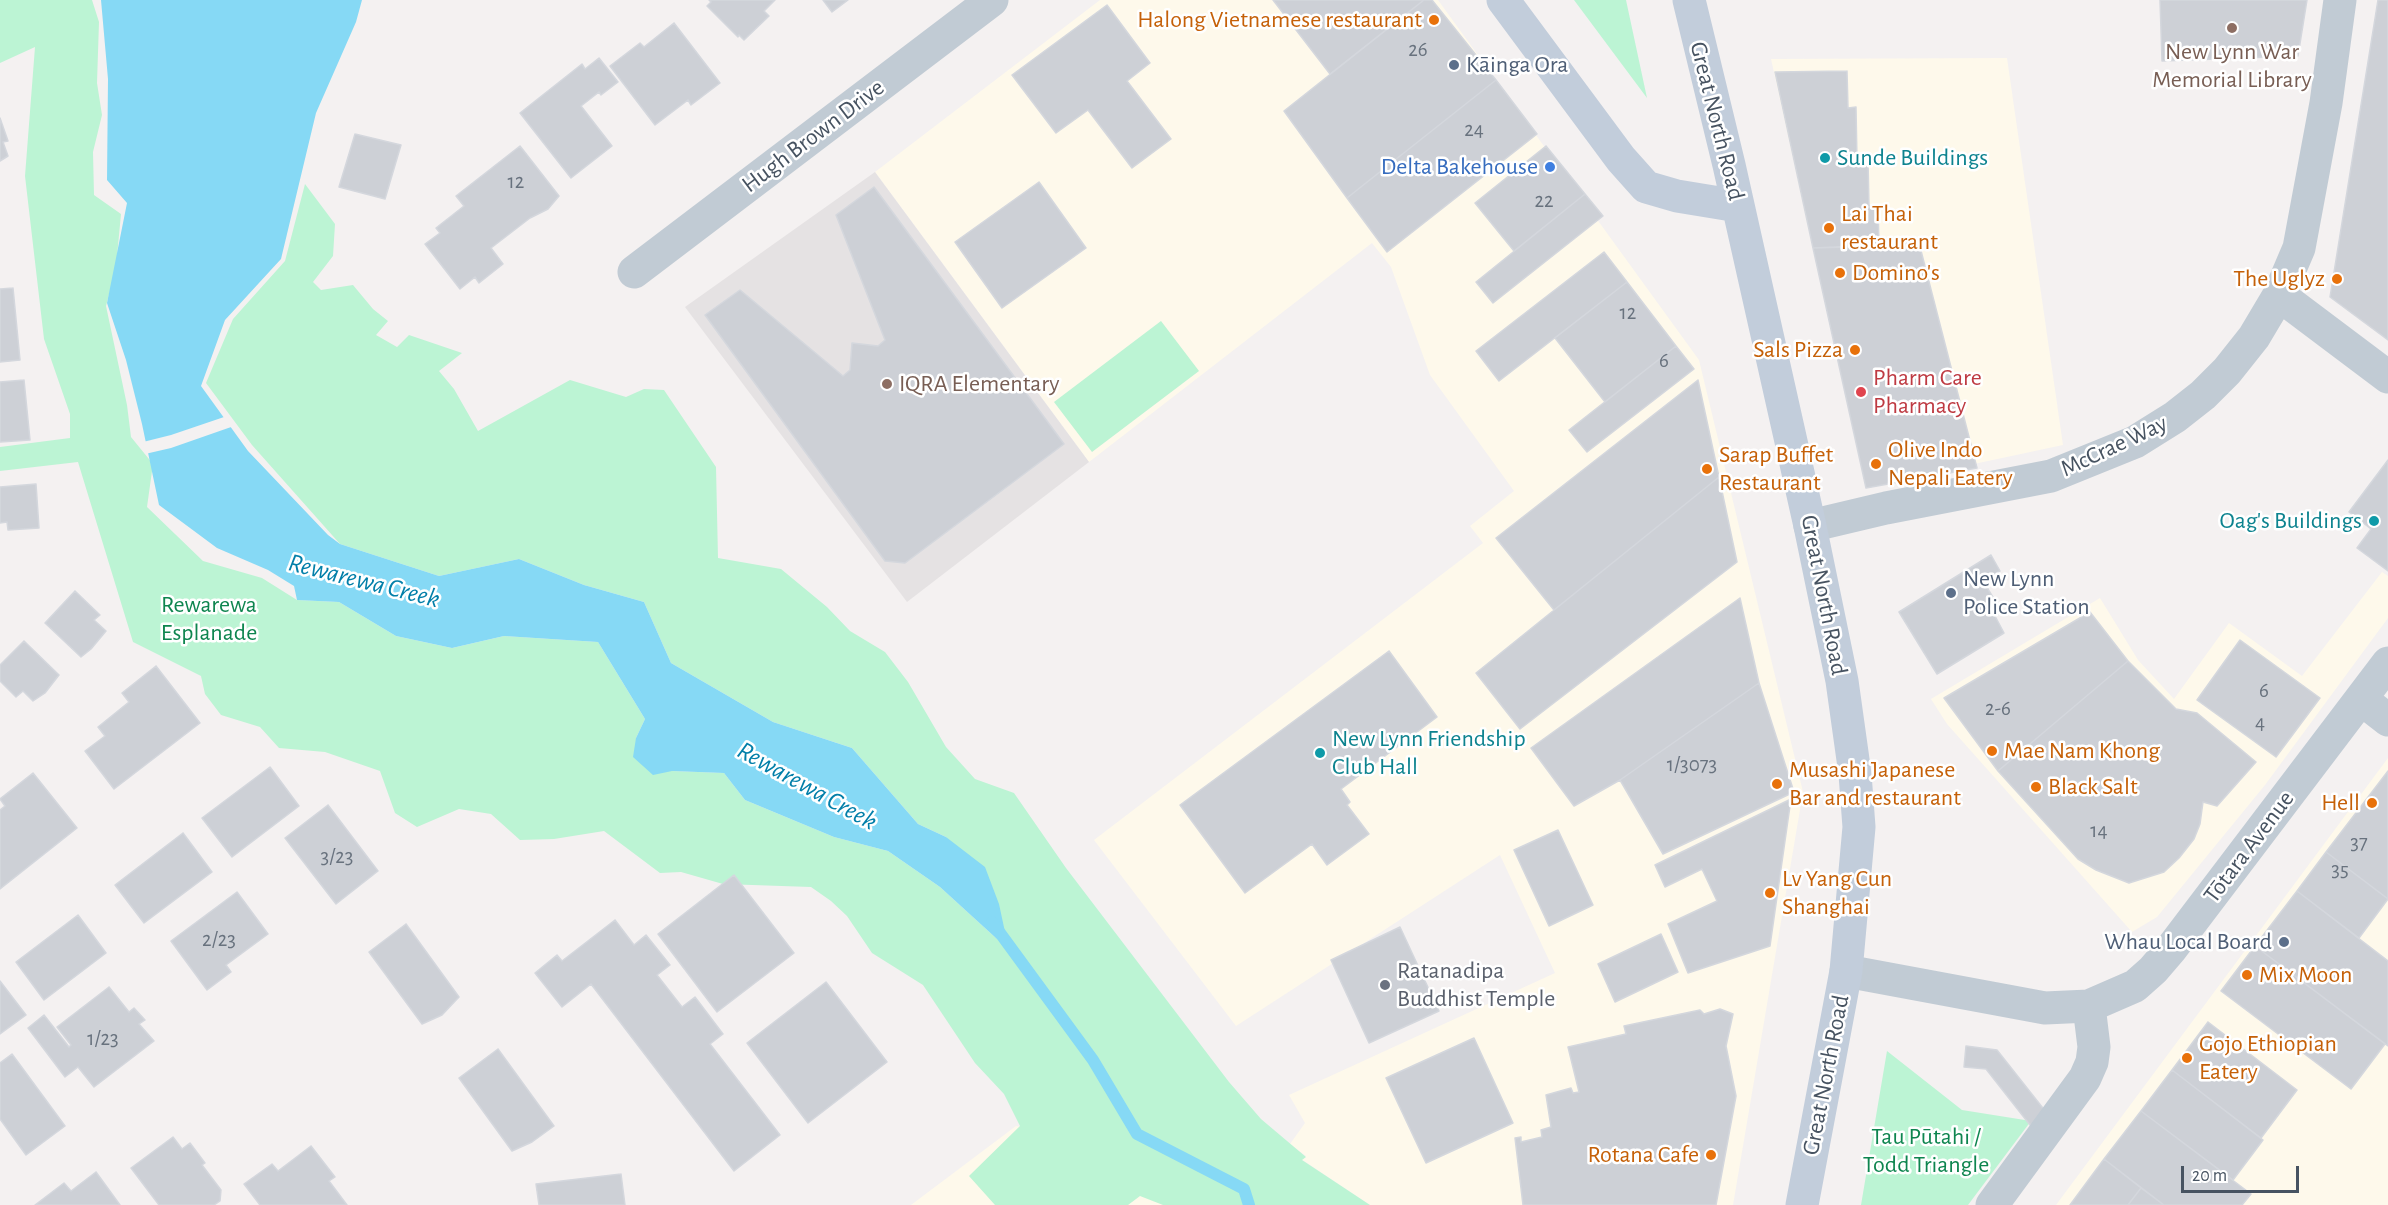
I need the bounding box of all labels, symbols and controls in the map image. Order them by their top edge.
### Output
place label: Halong Vietnamese restaurant [1137,6,1422,34]
marker: Halong Vietnamese restaurant [1427,13,1441,27]
marker: New Lynn War Memorial Library [2225,21,2239,35]
house number: 26 [1408,37,1428,63]
place label: New Lynn War Memorial Library [2152,38,2312,94]
street label: Great North Road [1683,39,1751,203]
place label: Kāinga Ora [1466,51,1568,79]
marker: Kāinga Ora [1447,58,1461,72]
street label: Hugh Brown Drive [736,73,890,199]
house number: 24 [1464,117,1484,143]
place label: Sunde Buildings [1837,144,1988,172]
marker: Sunde Buildings [1818,151,1832,165]
place label: Delta Bakehouse [1381,153,1538,181]
marker: Delta Bakehouse [1543,160,1557,174]
house number: 12 [508,169,524,195]
house number: 22 [1534,188,1554,214]
place label: Lai Thai restaurant [1841,200,1938,256]
marker: Lai Thai restaurant [1822,221,1836,235]
place label: Domino's [1852,259,1940,287]
place label: The Uglyz [2233,265,2325,293]
marker: Domino's [1833,266,1847,280]
marker: The Uglyz [2330,272,2344,286]
house number: 12 [1620,300,1636,326]
place label: Sals Pizza [1753,336,1843,364]
marker: Sals Pizza [1848,343,1862,357]
house number: 6 [1659,348,1669,374]
place label: Pharm Care Pharmacy [1873,364,1982,420]
place label: IQRA Elementary [899,370,1059,398]
marker: IQRA Elementary [880,377,894,391]
marker: Pharm Care Pharmacy [1854,385,1868,399]
street label: McCrae Way [2056,409,2172,483]
place label: Olive Indo Nepali Eatery [1888,436,2013,492]
place label: Sarap Buffet Restaurant [1719,441,1833,497]
marker: Olive Indo Nepali Eatery [1869,457,1883,471]
marker: Sarap Buffet Restaurant [1700,462,1714,476]
place label: Oag's Buildings [2220,507,2362,535]
street label: Great North Road [1794,513,1854,677]
marker: Oag's Buildings [2367,514,2381,528]
water label: Rewarewa Creek [285,547,443,615]
place label: New Lynn Police Station [1963,565,2090,621]
marker: New Lynn Police Station [1944,586,1958,600]
park label: Rewarewa Esplanade [161,591,257,647]
house number: 6 [2259,678,2269,704]
house number: 2-6 [1985,696,2011,722]
house number: 4 [2255,710,2265,736]
place label: New Lynn Friendship Club Hall [1332,725,1526,781]
water label: Rewarewa Creek [732,735,882,837]
place label: Mae Nam Khong [2004,737,2160,765]
marker: Mae Nam Khong [1985,744,1999,758]
marker: New Lynn Friendship Club Hall [1313,746,1327,760]
house number: 1/3073 [1667,752,1717,778]
place label: Musashi Japanese Bar and restaurant [1789,756,1961,812]
place label: Black Salt [2048,773,2138,801]
marker: Musashi Japanese Bar and restaurant [1770,777,1784,791]
marker: Black Salt [2029,780,2043,794]
street label: Tōtara Avenue [2197,785,2301,909]
place label: Hell [2321,789,2360,817]
marker: Hell [2365,796,2379,810]
house number: 14 [2090,818,2108,844]
house number: 37 [2350,830,2368,856]
house number: 3/23 [321,844,353,870]
house number: 35 [2331,857,2349,883]
place label: Lv Yang Cun Shanghai [1782,865,1892,921]
marker: Lv Yang Cun Shanghai [1763,886,1777,900]
house number: 2/23 [202,927,236,953]
place label: Whau Local Board [2104,928,2272,956]
marker: Whau Local Board [2277,935,2291,949]
place label: Ratanadipa Buddhist Temple [1397,957,1555,1013]
place label: Mix Moon [2259,961,2352,989]
marker: Mix Moon [2240,968,2254,982]
marker: Ratanadipa Buddhist Temple [1378,978,1392,992]
street label: Great North Road [1796,993,1856,1157]
house number: 1/23 [87,1026,119,1052]
place label: Gojo Ethiopian Eatery [2199,1030,2337,1086]
marker: Gojo Ethiopian Eatery [2180,1051,2194,1065]
park label: Tau Pūtahi / Todd Triangle [1863,1123,1989,1179]
place label: Rotana Cafe [1588,1141,1699,1169]
marker: Rotana Cafe [1704,1148,1718,1162]
scale bar [2184,1154,2302,1192]
text: 20 m [2192,1167,2227,1185]

